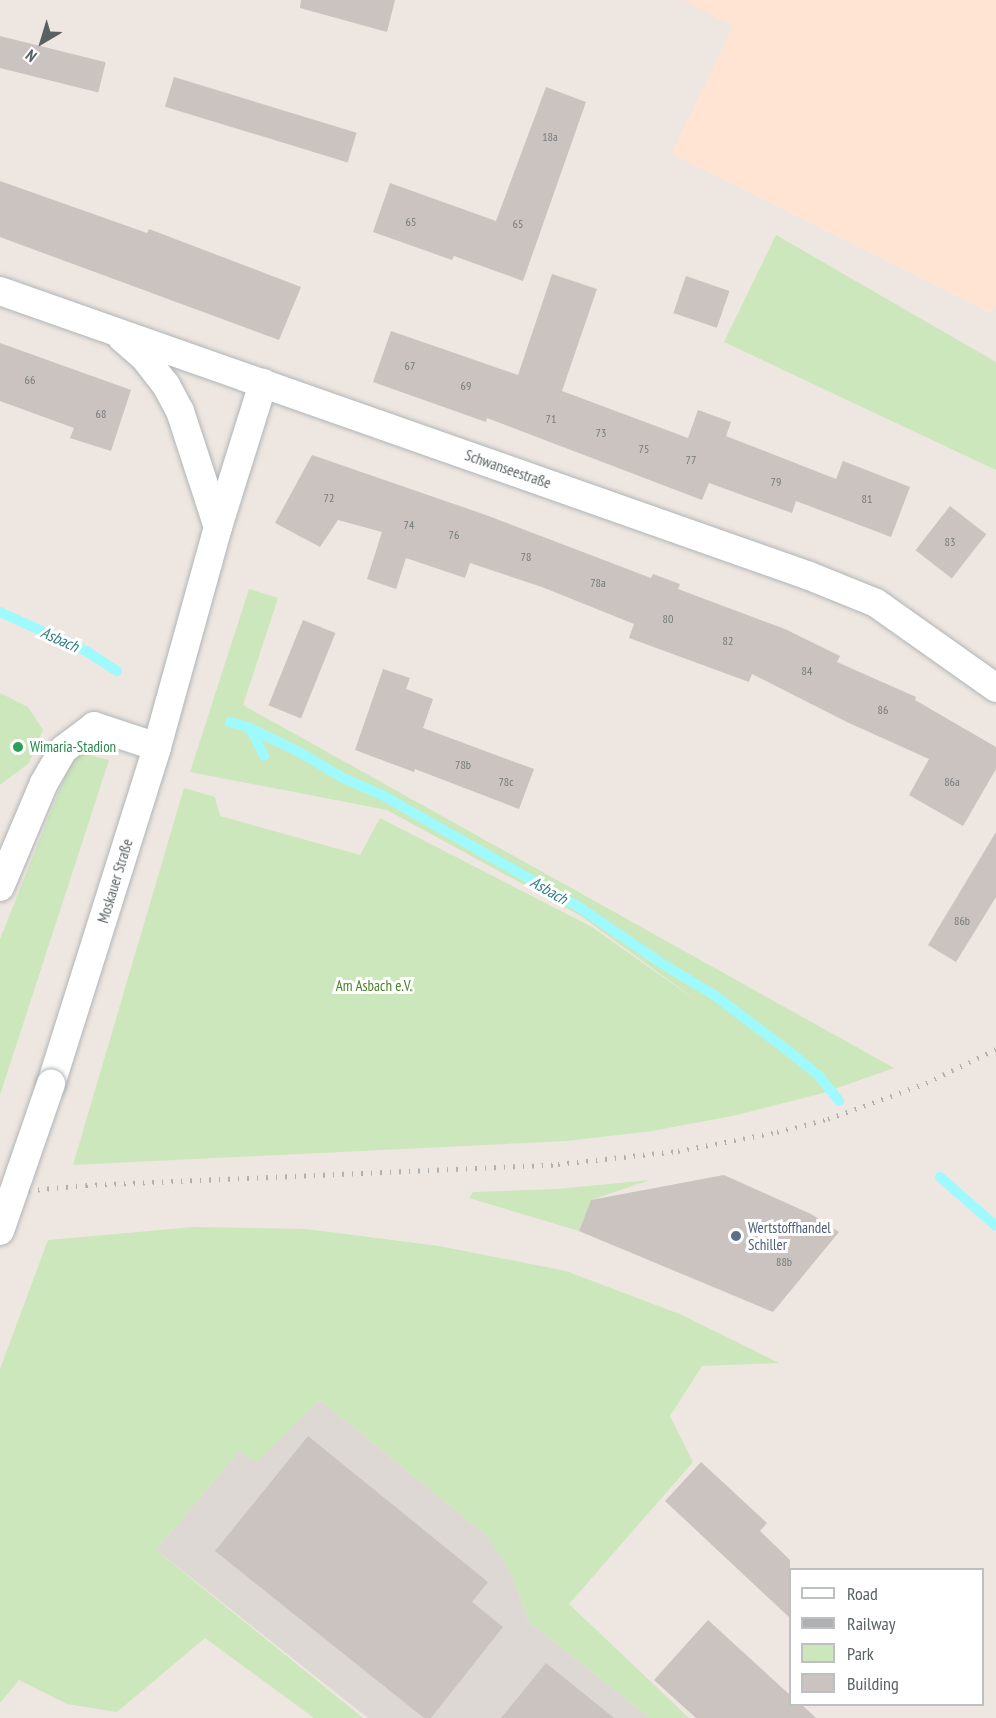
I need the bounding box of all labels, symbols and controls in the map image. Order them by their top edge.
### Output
north arrow [12,12,72,72]
text: N [21,46,40,67]
house number: 18a [542,130,558,144]
house number: 65 [406,215,416,229]
house number: 65 [513,217,523,231]
house number: 67 [405,359,415,373]
house number: 66 [25,373,35,387]
house number: 69 [461,379,471,393]
house number: 68 [96,407,106,421]
house number: 71 [546,412,556,426]
house number: 73 [596,426,606,440]
house number: 75 [639,442,649,456]
street label: Schwanseestraße [463,446,553,492]
house number: 77 [686,453,696,467]
house number: 79 [771,475,781,489]
house number: 72 [324,491,334,505]
house number: 81 [862,492,872,506]
house number: 74 [404,518,414,532]
house number: 76 [449,528,459,542]
house number: 83 [945,535,955,549]
house number: 78 [521,550,531,564]
house number: 78a [590,576,606,590]
house number: 80 [663,612,673,626]
water label: Asbach [38,622,82,656]
house number: 82 [723,634,733,648]
house number: 84 [802,664,812,678]
house number: 86 [878,703,888,717]
place label: Wimaria-Stadion [30,738,116,756]
marker: Wimaria-Stadion [11,740,25,754]
house number: 78b [455,758,471,772]
house number: 78c [498,775,514,789]
house number: 86a [944,775,960,789]
street label: Moskauer Straße [94,837,136,925]
water label: Asbach [527,872,571,908]
house number: 86b [954,914,970,928]
park label: Am Asbach e.V. [336,977,412,995]
place label: Wertstoffhandel Schiller [748,1218,831,1253]
marker: Wertstoffhandel Schiller [729,1229,743,1243]
house number: 88b [776,1255,792,1269]
legend [789,1568,984,1706]
text: Road [847,1582,878,1605]
text: Railway [847,1612,896,1635]
text: Park [847,1642,874,1665]
text: Building [847,1672,899,1695]

